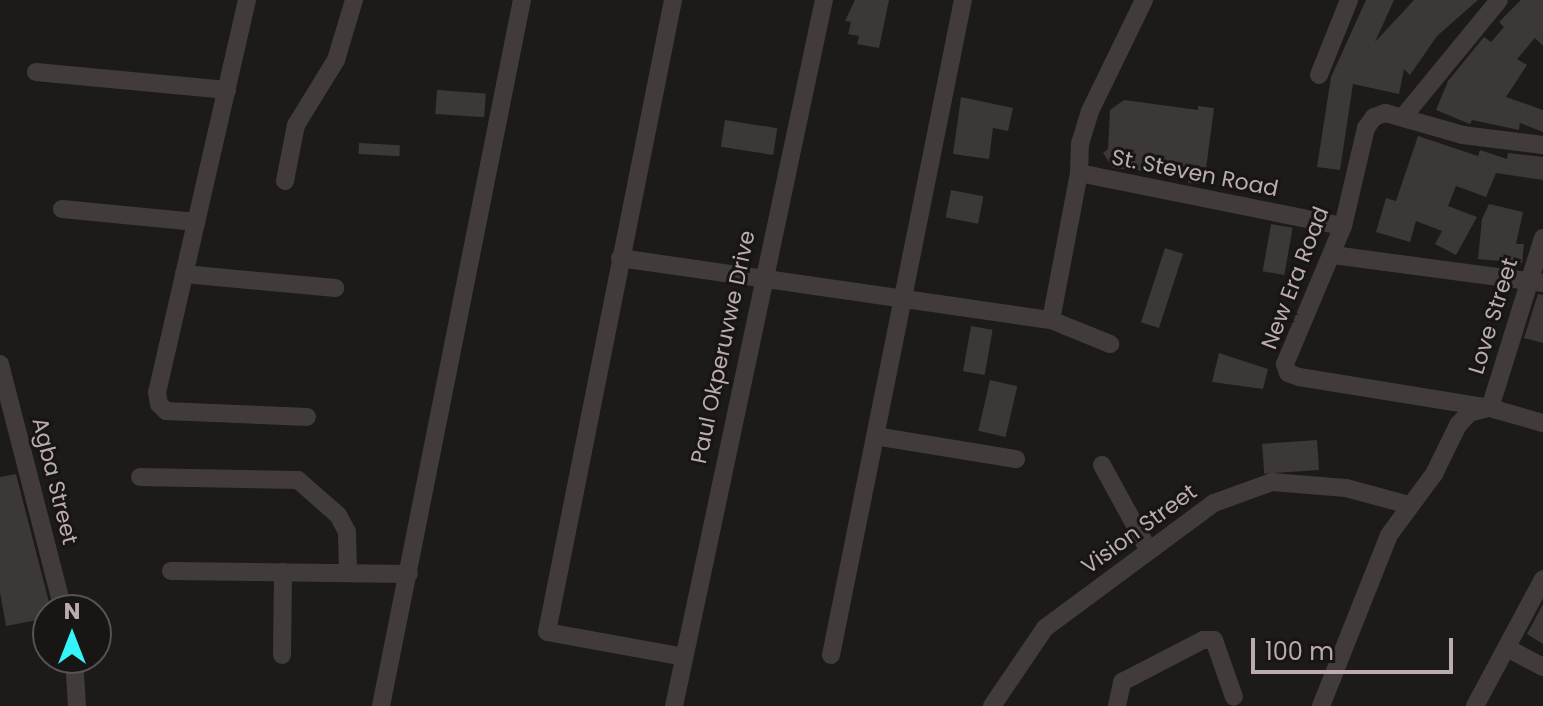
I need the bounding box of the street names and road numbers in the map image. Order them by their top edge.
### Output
street label: St. Steven Road [1109,144,1281,202]
street label: New Era Road [1256,203,1334,353]
street label: Paul Okperuvwe Drive [685,228,761,466]
street label: Love Street [1463,255,1523,377]
street label: Agba Street [26,415,84,547]
street label: Vision Street [1076,478,1202,580]

